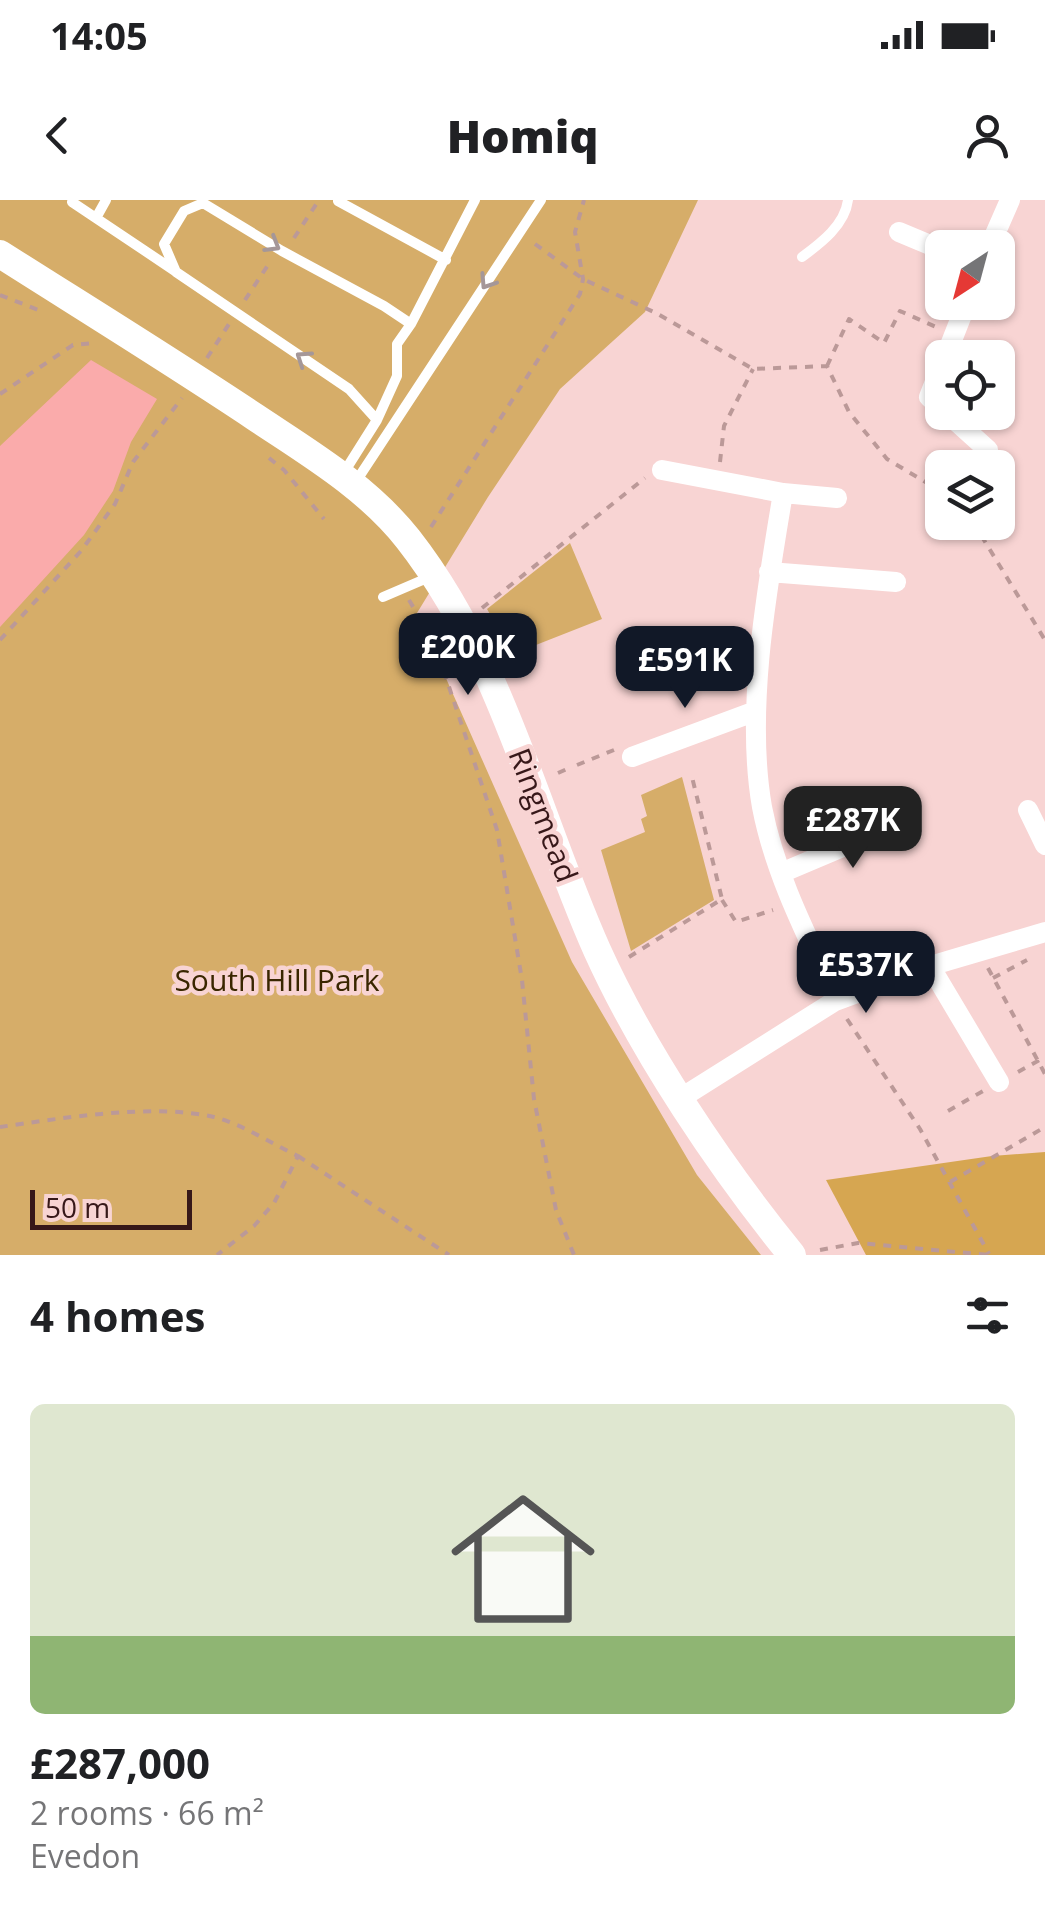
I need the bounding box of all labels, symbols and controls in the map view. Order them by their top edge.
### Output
text: 14:05 [50,9,148,61]
text: Homiq [447,105,598,166]
icon: back [30,108,85,163]
icon: person [960,108,1015,163]
north arrow [925,230,1015,320]
map controls [925,230,1015,540]
one-way arrow [262,233,280,252]
one-way arrow [481,271,500,289]
button: locate [925,340,1015,430]
one-way arrow [295,351,313,370]
button: layers [925,450,1015,540]
pin: £200K [398,613,538,698]
text: £200K [421,624,515,667]
pin: £591K [615,626,755,711]
text: £591K [638,637,732,680]
street label: Ringmead [500,742,588,888]
pin: £287K [783,786,923,871]
text: £287K [806,797,900,840]
pin: £537K [796,931,936,1016]
text: £537K [819,942,913,985]
park label: South Hill Park [174,959,380,1000]
scale bar [30,1185,192,1230]
text: 50 m [45,1188,110,1226]
text: 4 homes [30,1287,205,1344]
icon: filters [960,1288,1015,1343]
icon: home [433,1469,613,1649]
text: £287,000 [30,1734,210,1791]
text: 2 rooms · 66 m² [30,1791,264,1834]
text: Evedon [30,1834,140,1877]

